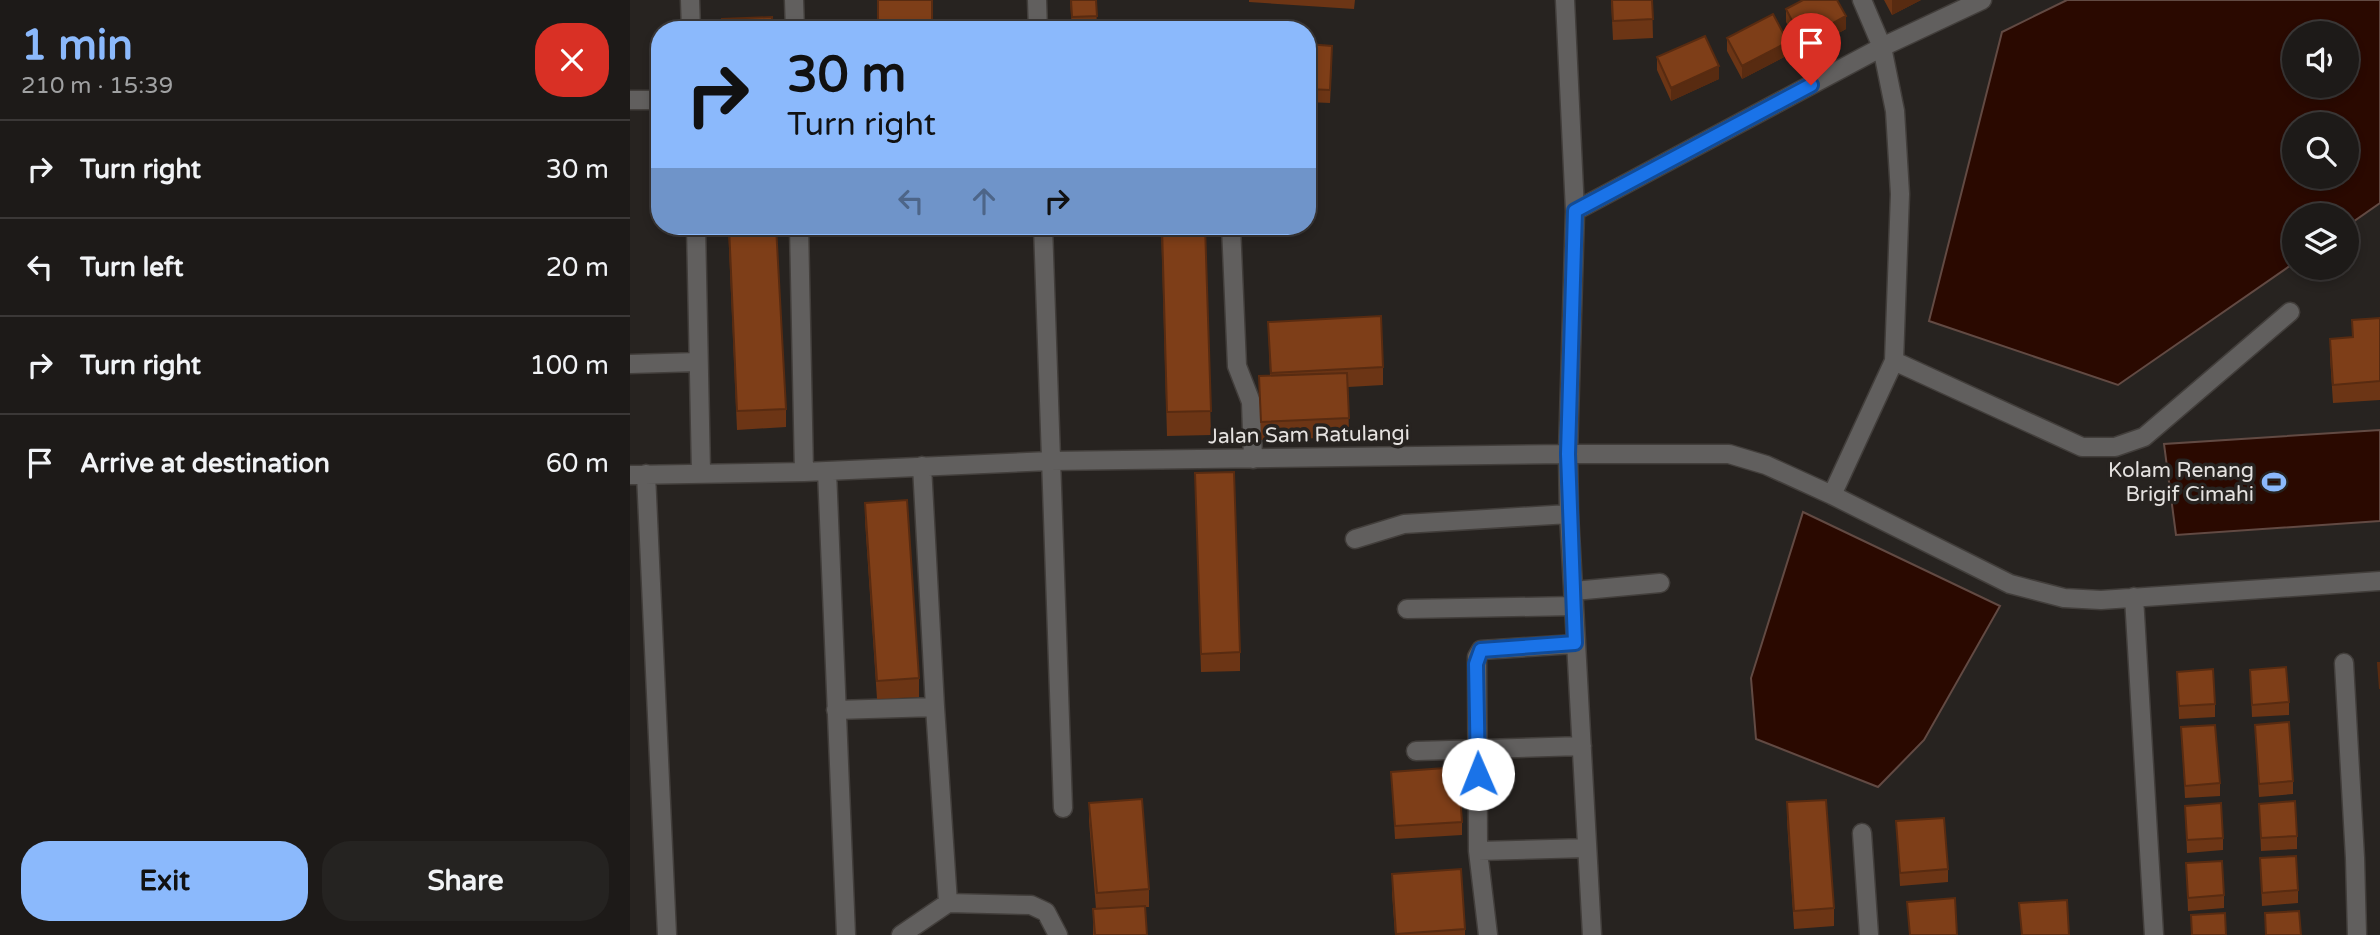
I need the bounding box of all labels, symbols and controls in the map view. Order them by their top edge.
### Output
pin [1781,13,1841,85]
text: 1 min [21,20,133,71]
map controls [2282,21,2359,280]
button: sound [2282,21,2359,98]
button: close [535,23,609,97]
icon: arrive [1792,24,1830,62]
text: 30 m [787,46,906,105]
icon: right [672,49,763,140]
text: 210 m · 15:39 [21,72,173,100]
text: Turn right [787,106,936,144]
button: search [2282,112,2359,189]
icon: right [21,150,59,188]
text: Turn right [80,154,201,185]
text: 30 m [546,154,609,185]
icon: left [892,182,930,220]
icon: ahead [965,182,1003,220]
icon: right [1038,182,1076,220]
button: layers [2282,203,2359,280]
icon: left [21,248,59,286]
text: Turn left [80,252,183,283]
text: 20 m [546,252,609,283]
icon: right [21,346,59,384]
text: Turn right [80,350,201,381]
text: 100 m [529,350,609,381]
street label: Jalan Sam Ratulangi [1208,421,1410,449]
icon: arrive [21,444,59,482]
text: Arrive at destination [80,448,330,479]
text: 60 m [546,448,609,479]
place label: Kolam Renang Brigif Cimahi [2108,458,2254,507]
sports icon: Kolam Renang Brigif Cimahi [2260,468,2288,496]
position arrow [1441,737,1515,811]
button: Exit [21,841,308,921]
button: Share [322,841,609,921]

